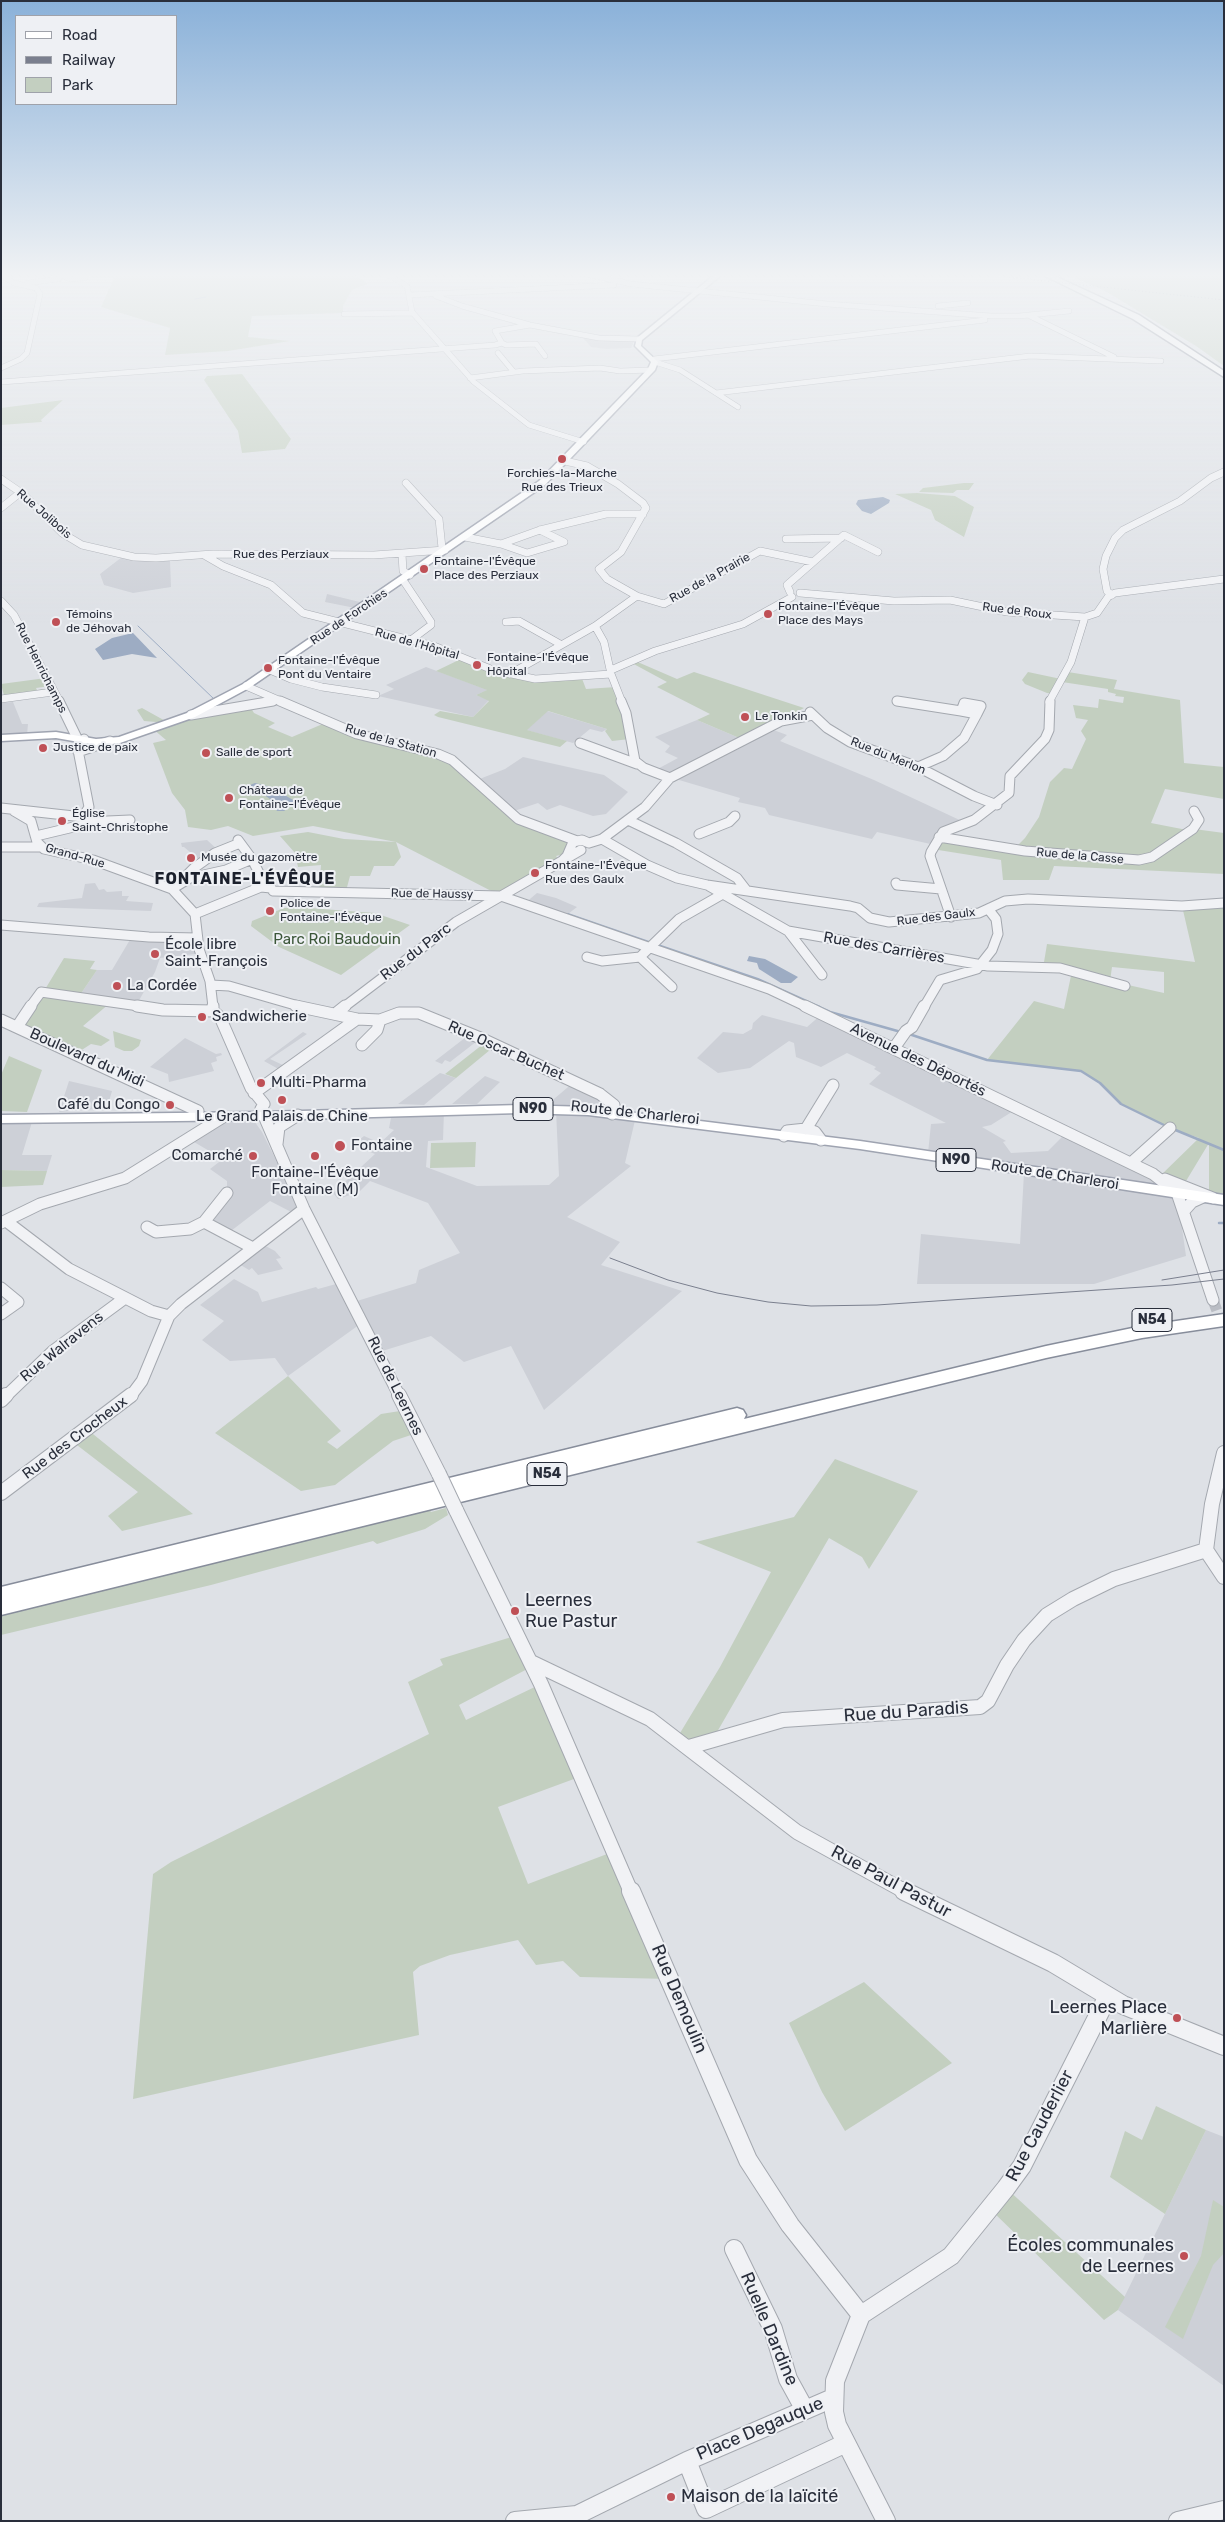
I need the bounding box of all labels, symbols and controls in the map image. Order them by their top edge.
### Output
legend [15,15,178,105]
text: Road [62,26,98,44]
text: Railway [62,51,116,69]
text: Park [62,76,93,94]
marker: Forchies-la-Marche Rue des Trieux [556,453,568,465]
place label: Forchies-la-Marche Rue des Trieux [507,467,617,495]
street label: Rue Jolibois [14,486,74,542]
street label: Rue des Perziaux [233,548,329,562]
street label: Rue de la Prairie [667,550,753,606]
place label: Fontaine-l'Évêque Place des Perziaux [434,555,539,583]
marker: Fontaine-l'Évêque Place des Perziaux [418,563,430,575]
street label: Rue de Forchies [308,586,390,648]
place label: Fontaine-l'Évêque Place des Mays [778,600,880,628]
street label: Rue de Roux [981,600,1053,622]
place label: Témoins de Jéhovah [66,608,131,636]
marker: Fontaine-l'Évêque Place des Mays [762,608,774,620]
marker: Témoins de Jéhovah [50,616,62,628]
street label: Rue Henrichamps [12,621,70,715]
street label: Rue de l'Hôpital [373,625,461,663]
place label: Fontaine-l'Évêque Hôpital [487,651,589,679]
place label: Fontaine-l'Évêque Pont du Ventaire [278,654,380,682]
marker: Fontaine-l'Évêque Hôpital [471,659,483,671]
marker: Fontaine-l'Évêque Pont du Ventaire [262,662,274,674]
place label: Le Tonkin [755,710,808,724]
marker: Le Tonkin [739,711,751,723]
street label: Rue de la Station [344,721,438,761]
street label: Rue du Merlon [848,734,928,778]
place label: Justice de paix [53,741,138,755]
marker: Justice de paix [37,742,49,754]
place label: Salle de sport [216,746,292,760]
marker: Salle de sport [200,747,212,759]
place label: Château de Fontaine-l'Évêque [239,784,341,812]
marker: Château de Fontaine-l'Évêque [223,792,235,804]
place label: Église Saint-Christophe [72,807,168,835]
marker: Église Saint-Christophe [56,815,68,827]
street label: Grand-Rue [44,841,106,871]
street label: Rue de la Casse [1036,845,1124,867]
place label: Musée du gazomètre [201,851,317,865]
marker: Musée du gazomètre [185,852,197,864]
place label: Fontaine-l'Évêque Rue des Gaulx [545,859,647,887]
marker: Fontaine-l'Évêque Rue des Gaulx [529,867,541,879]
district label: FONTAINE-L'ÉVÊQUE [152,869,338,889]
street label: Rue de Haussy [391,886,473,902]
place label: Police de Fontaine-l'Évêque [280,897,382,925]
marker: Police de Fontaine-l'Évêque [264,905,276,917]
street label: Rue des Gaulx [896,905,976,929]
street label: Rue du Parc [377,919,455,985]
street label: Rue des Carrières [822,928,946,968]
park label: Parc Roi Baudouin [273,931,401,949]
place label: École libre Saint-François [165,936,268,971]
marker: École libre Saint-François [149,948,161,960]
place label: La Cordée [127,977,197,995]
marker: La Cordée [111,980,123,992]
place label: Sandwicherie [212,1008,307,1026]
marker: Sandwicherie [196,1011,208,1023]
street label: Rue Oscar Buchet [445,1017,567,1085]
street label: Avenue des Déportés [847,1019,989,1101]
street label: Boulevard du Midi [27,1025,147,1091]
place label: Multi-Pharma [271,1074,367,1092]
marker: Multi-Pharma [255,1077,267,1089]
marker: Le Grand Palais de Chine [276,1094,288,1106]
place label: Café du Congo [57,1096,160,1114]
street label: Route de Charleroi [570,1097,700,1129]
road number: N90 [513,1098,553,1120]
marker: Café du Congo [164,1099,176,1111]
place label: Le Grand Palais de Chine [196,1108,368,1126]
place label: Fontaine [351,1137,412,1155]
marker: Fontaine [333,1139,347,1153]
place label: Comarché [171,1147,243,1165]
road number: N90 [936,1148,976,1172]
marker: Comarché [247,1150,259,1162]
marker: Fontaine-l'Évêque Fontaine (M) [309,1150,321,1162]
street label: Route de Charleroi [990,1156,1120,1194]
place label: Fontaine-l'Évêque Fontaine (M) [251,1164,379,1199]
street label: Rue Walravens [17,1308,107,1386]
road number: N54 [1132,1308,1172,1332]
street label: Rue de Leernes [363,1334,427,1438]
street label: Rue des Crocheux [19,1393,131,1483]
road number: N54 [527,1462,567,1486]
place label: Leernes Rue Pastur [525,1590,617,1632]
marker: Leernes Rue Pastur [509,1605,521,1617]
street label: Rue du Paradis [843,1697,969,1727]
street label: Rue Paul Pastur [827,1841,955,1923]
street label: Rue Demoulin [646,1941,712,2057]
place label: Leernes Place Marlière [1050,1997,1167,2040]
marker: Leernes Place Marlière [1171,2012,1183,2024]
street label: Rue Cauderlier [1002,2067,1078,2185]
place label: Écoles communales de Leernes [1007,2235,1174,2278]
marker: Écoles communales de Leernes [1178,2250,1190,2262]
street label: Ruelle Dardine [735,2269,803,2389]
street label: Place Degauque [693,2393,827,2465]
place label: Maison de la laïcité [681,2486,838,2508]
marker: Maison de la laïcité [665,2491,677,2503]

